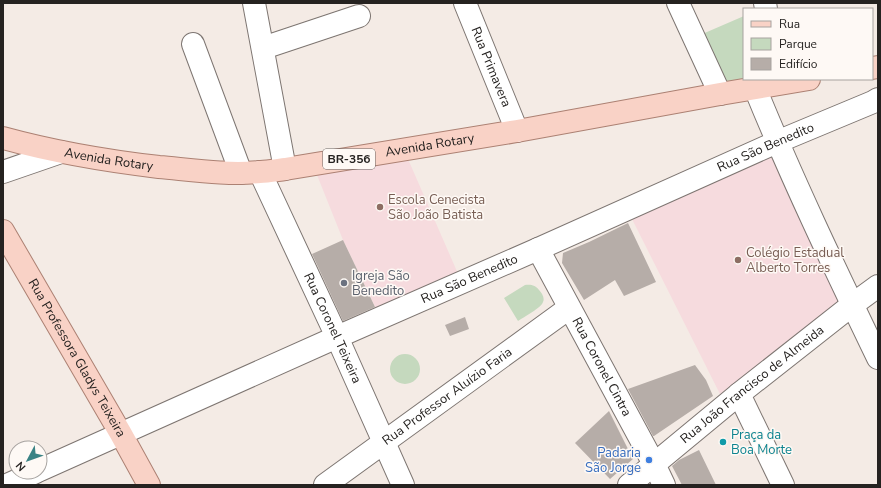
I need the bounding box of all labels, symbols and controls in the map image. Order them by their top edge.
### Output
legend [743,8,873,80]
text: Rua [779,16,800,32]
street label: Rua Primavera [467,24,515,110]
text: Parque [779,36,817,52]
text: Edifício [779,56,818,72]
street label: Rua São Benedito [714,119,817,177]
street label: Avenida Rotary [384,129,476,161]
street label: Avenida Rotary [63,144,155,175]
road number: BR-356 [323,149,375,169]
place label: Escola Cenecista São João Batista [388,191,485,224]
marker: Escola Cenecista São João Batista [375,202,385,212]
place label: Colégio Estadual Alberto Torres [746,244,844,277]
street label: Rua São Benedito [418,250,521,308]
marker: Colégio Estadual Alberto Torres [733,255,743,265]
place label: Igreja São Benedito [352,267,410,300]
street label: Rua Coronel Teixeira [299,270,366,386]
street label: Rua Professora Gladys Teixeira [24,275,130,441]
marker: Igreja São Benedito [339,278,349,288]
street label: Rua Coronel Cintra [568,314,636,420]
street label: Rua João Francisco de Almeida [677,321,828,448]
street label: Rua Professor Aluízio Faria [379,343,516,450]
place label: Praça da Boa Morte [731,426,792,459]
marker: Praça da Boa Morte [718,437,728,447]
north arrow [8,440,48,480]
place label: Padaria São Jorge [585,444,641,477]
marker: Padaria São Jorge [644,455,654,465]
text: N [12,458,29,474]

